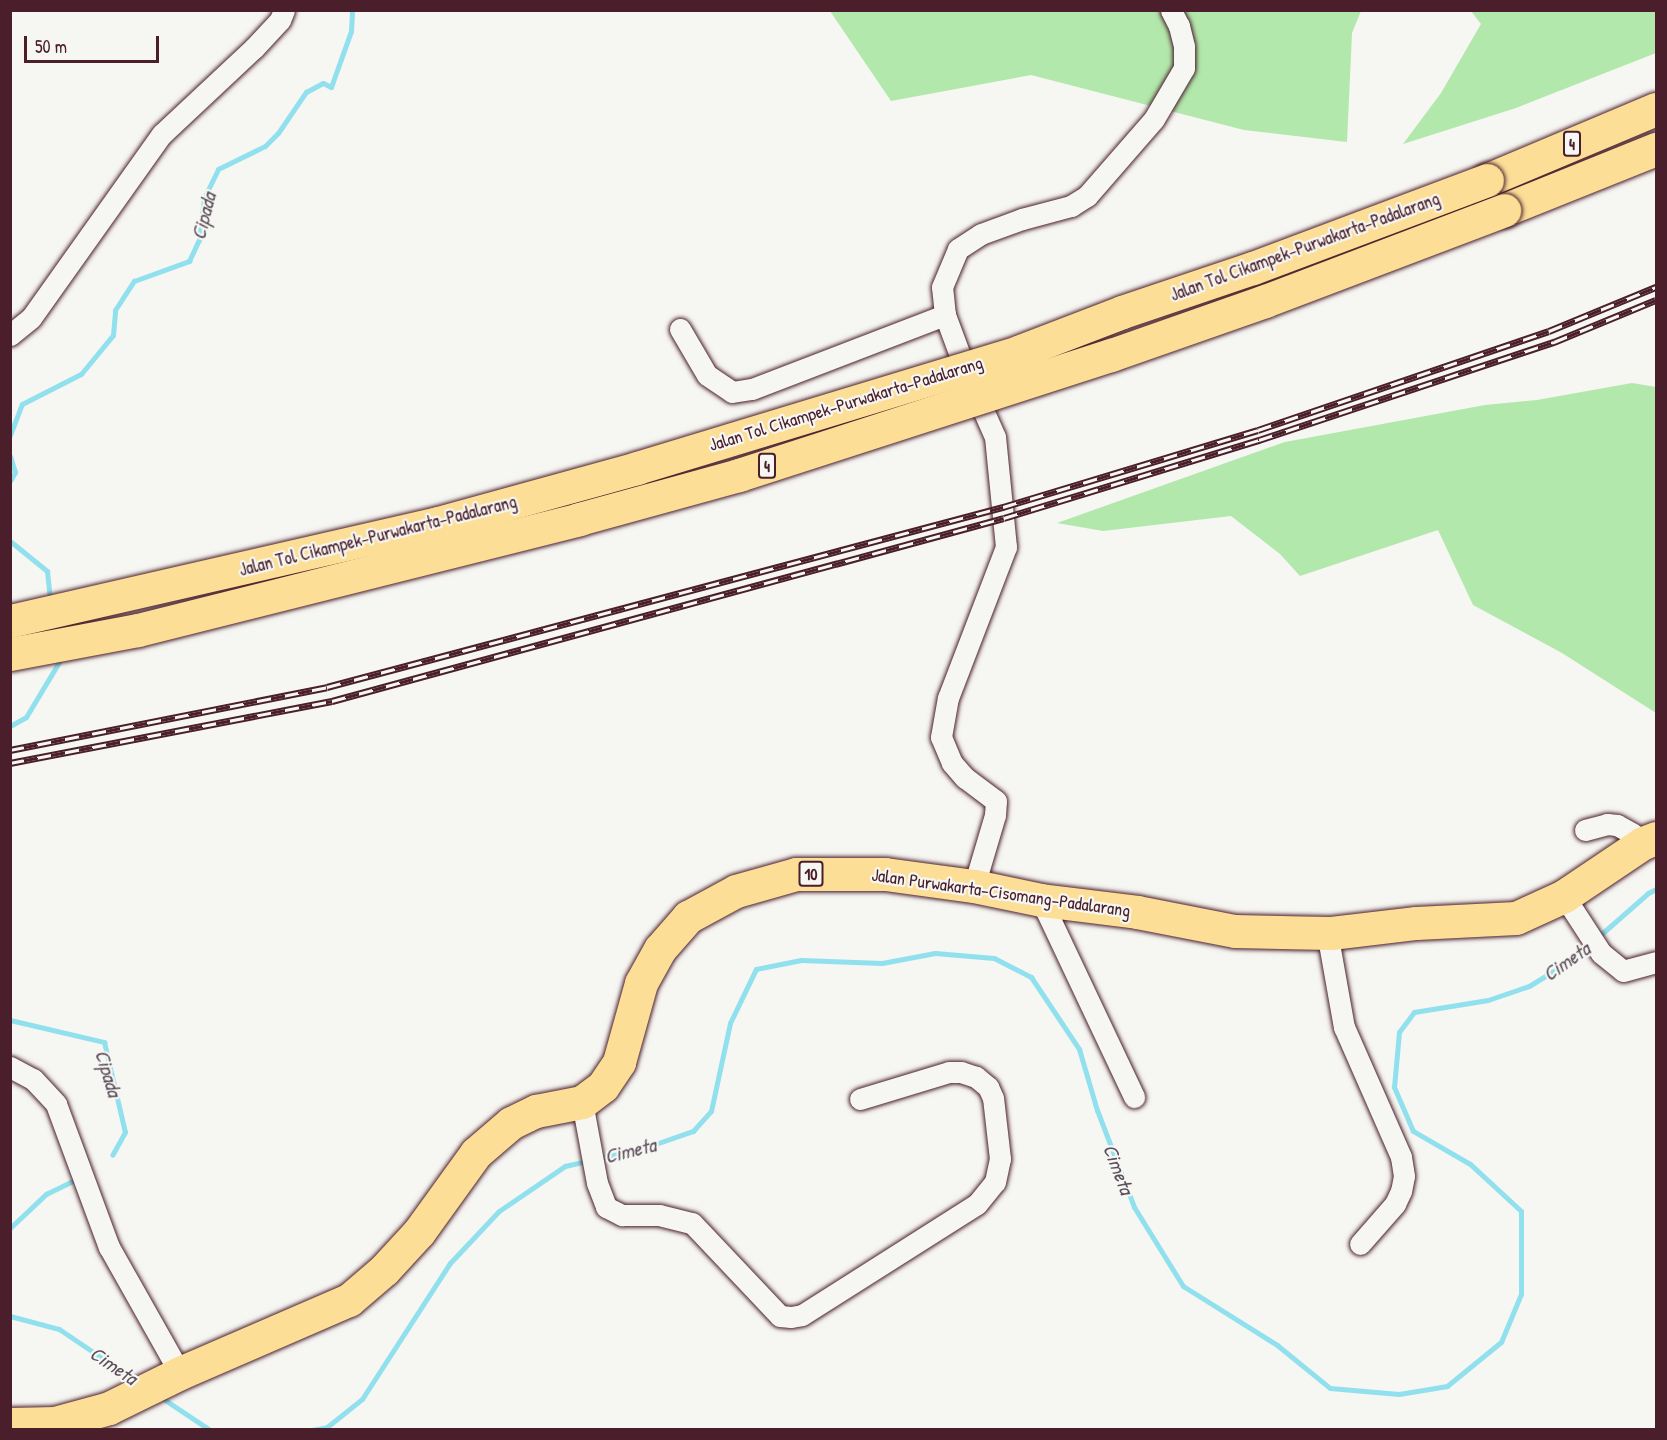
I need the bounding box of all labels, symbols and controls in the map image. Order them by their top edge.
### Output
scale bar [27,24,162,62]
text: 50 m [35,34,67,59]
road number: 4 [1563,131,1581,157]
street label: Jalan Tol Cikampek–Purwakarta–Padalarang [1167,188,1443,306]
water label: Cipada [186,190,220,242]
street label: Jalan Tol Cikampek–Purwakarta–Padalarang [706,352,986,456]
road number: 4 [758,453,776,479]
street label: Jalan Tol Cikampek–Purwakarta–Padalarang [237,491,519,581]
road number: 10 [798,861,824,887]
street label: Jalan Purwakarta–Cisomang–Padalarang [870,864,1132,922]
water label: Cimeta [1538,936,1594,986]
water label: Cipada [91,1047,127,1099]
water label: Cimeta [602,1132,658,1168]
water label: Cimeta [1099,1141,1139,1197]
water label: Cimeta [86,1341,142,1389]

